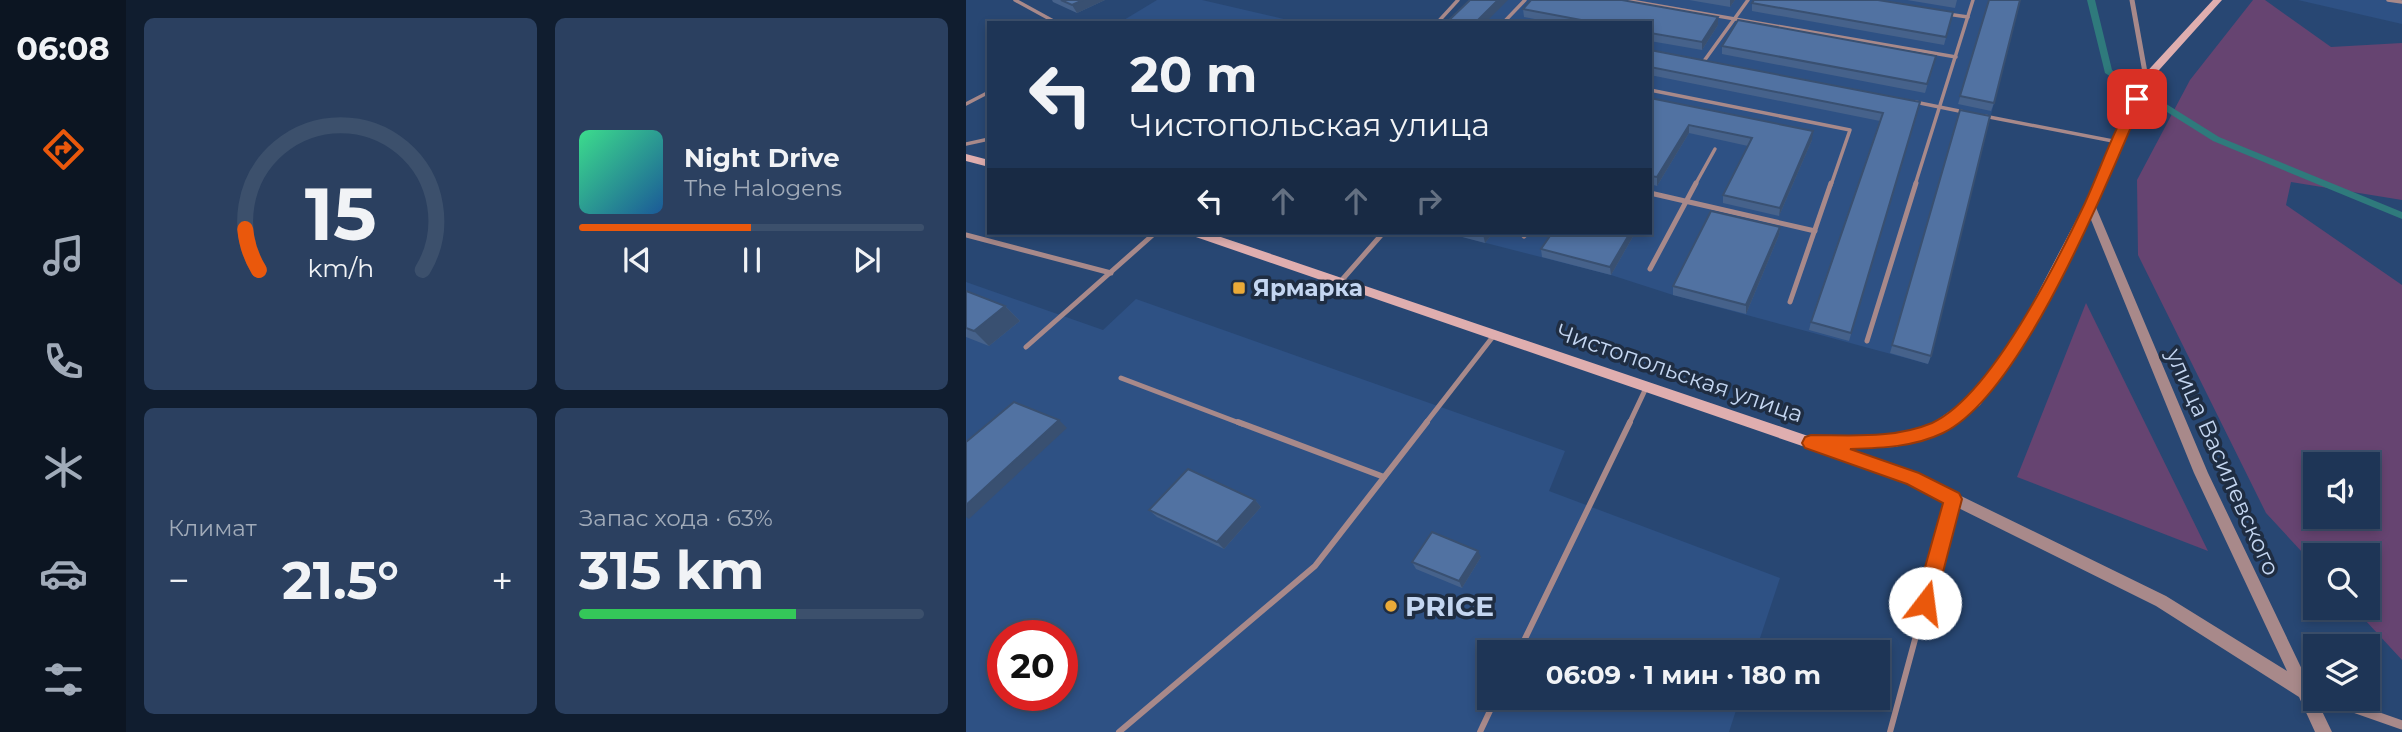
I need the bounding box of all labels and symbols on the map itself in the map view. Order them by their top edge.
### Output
pin [2107,69,2167,129]
place label: Ярмарка [1253,274,1363,302]
marker: Ярмарка [1231,280,1247,296]
street label: Чистопольская улица [1553,318,1807,428]
street label: улица Василевского [2160,343,2286,580]
position arrow [1888,566,1962,640]
place label: PRICE [1405,589,1494,623]
marker: PRICE [1383,598,1399,614]
speed limit sign: 20 [987,620,1078,711]

